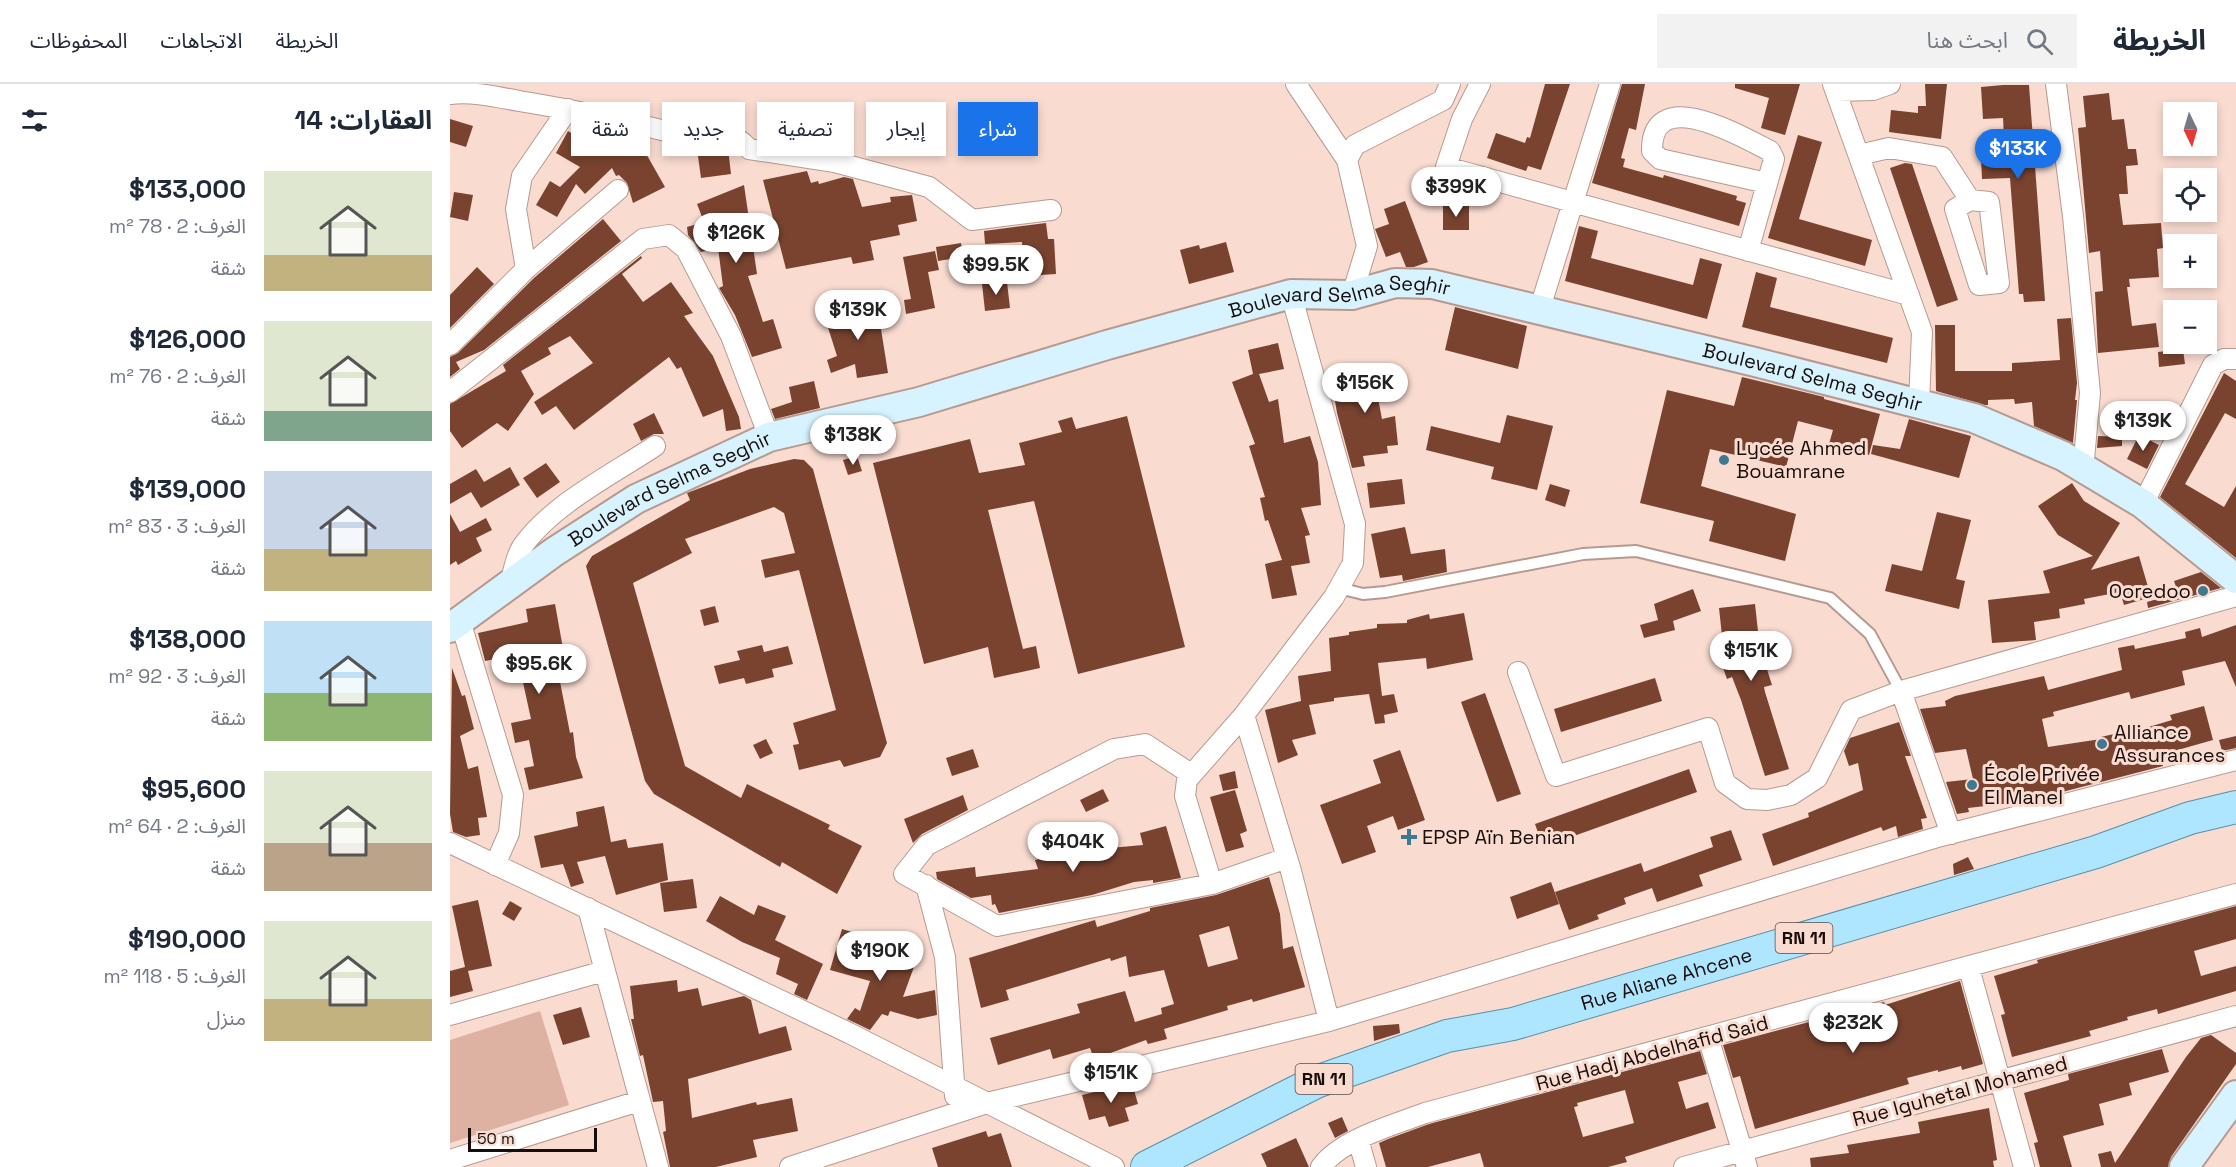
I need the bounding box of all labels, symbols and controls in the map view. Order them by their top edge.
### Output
search box [1657,14,2077,68]
text: الخريطة [2113,22,2206,58]
icon: search [2023,25,2056,58]
text: ابحث هنا [1927,26,2008,54]
text: المحفوظات [30,27,127,54]
text: الاتجاهات [160,27,242,54]
text: الخريطة [275,27,338,54]
chip: شقة [571,102,650,156]
chip: جديد [662,102,745,156]
chip: تصفية [757,102,854,156]
chip: إيجار [866,102,946,156]
chip: شراء [958,102,1038,156]
north arrow [2163,102,2217,156]
map controls [2163,102,2217,354]
text: العقارات: 14 [294,103,432,137]
icon: filters [18,104,51,137]
pin: $133K [1976,129,2060,180]
text: $133K [1989,135,2047,161]
pin: $399K [1414,167,1498,218]
button: locate [2163,168,2217,222]
text: $133,000 [129,172,246,206]
text: $399K [1425,173,1487,199]
icon: home [312,195,384,267]
text: الغرف: 2 · 78 m² [109,213,246,239]
pin: $126K [694,213,778,264]
text: $126K [707,219,765,245]
button: + [2163,234,2217,288]
pin: $99.5K [947,245,1045,296]
text: $99.5K [962,251,1030,277]
text: شقة [211,255,246,281]
street label: Boulevard Selma Seghir [1225,270,1453,324]
pin: $139K [816,290,900,341]
text: $139K [829,296,887,322]
button: − [2163,300,2217,354]
text: $126,000 [129,322,246,356]
street label: Boulevard Selma Seghir [1700,337,1925,417]
icon: home [312,345,384,417]
text: الغرف: 2 · 76 m² [109,363,246,389]
pin: $156K [1323,363,1407,414]
text: $156K [1336,369,1394,395]
pin: $139K [2101,401,2185,452]
text: شقة [211,405,246,431]
text: $139K [2114,407,2172,433]
pin: $138K [811,415,895,466]
text: $138K [824,421,882,447]
street label: Boulevard Selma Seghir [563,425,775,552]
place label: Lycée Ahmed Bouamrane [1736,435,1866,484]
marker: Lycée Ahmed Bouamrane [1717,453,1731,467]
text: $139,000 [129,472,246,506]
icon: home [312,495,384,567]
text: الغرف: 3 · 83 m² [108,513,246,539]
text: شقة [211,555,246,581]
place label: Ooredoo [2109,578,2191,604]
marker: Ooredoo [2196,584,2210,598]
text: $138,000 [129,622,246,656]
pin: $151K [1709,631,1793,682]
text: $151K [1724,637,1778,663]
pin: $95.6K [490,644,588,695]
icon: home [312,645,384,717]
text: $95.6K [505,650,573,676]
text: الغرف: 3 · 92 m² [108,663,246,689]
text: شقة [211,705,246,731]
place label: Alliance Assurances [2114,719,2225,768]
marker: Alliance Assurances [2095,737,2109,751]
place label: École Privée El Manel [1984,761,2100,810]
text: $95,600 [141,772,246,806]
marker: École Privée El Manel [1965,778,1979,792]
icon: home [312,795,384,867]
text: الغرف: 2 · 64 m² [108,813,246,839]
pin: $404K [1031,822,1115,873]
place label: EPSP Aïn Benian [1422,824,1575,850]
text: $404K [1041,828,1105,854]
marker: EPSP Aïn Benian [1400,828,1418,846]
text: شقة [211,855,246,881]
text: $190,000 [128,922,246,956]
road number: RN 11 [1776,923,1832,953]
pin: $190K [838,931,922,982]
text: $190K [851,937,910,963]
street label: Rue Aliane Ahcene [1578,941,1755,1016]
icon: home [312,945,384,1017]
text: الغرف: 5 · 118 m² [104,963,246,989]
pin: $232K [1811,1003,1895,1054]
text: منزل [207,1005,246,1031]
street label: Rue Hadj Abdelhafid Said [1533,1009,1771,1097]
text: $232K [1823,1009,1883,1035]
street label: Rue Iguhetal Mohamed [1850,1050,2070,1132]
pin: $151K [1069,1053,1153,1104]
text: $151K [1084,1059,1138,1085]
road number: RN 11 [1296,1064,1352,1094]
scale bar [468,1125,597,1152]
text: 50 m [477,1128,515,1149]

